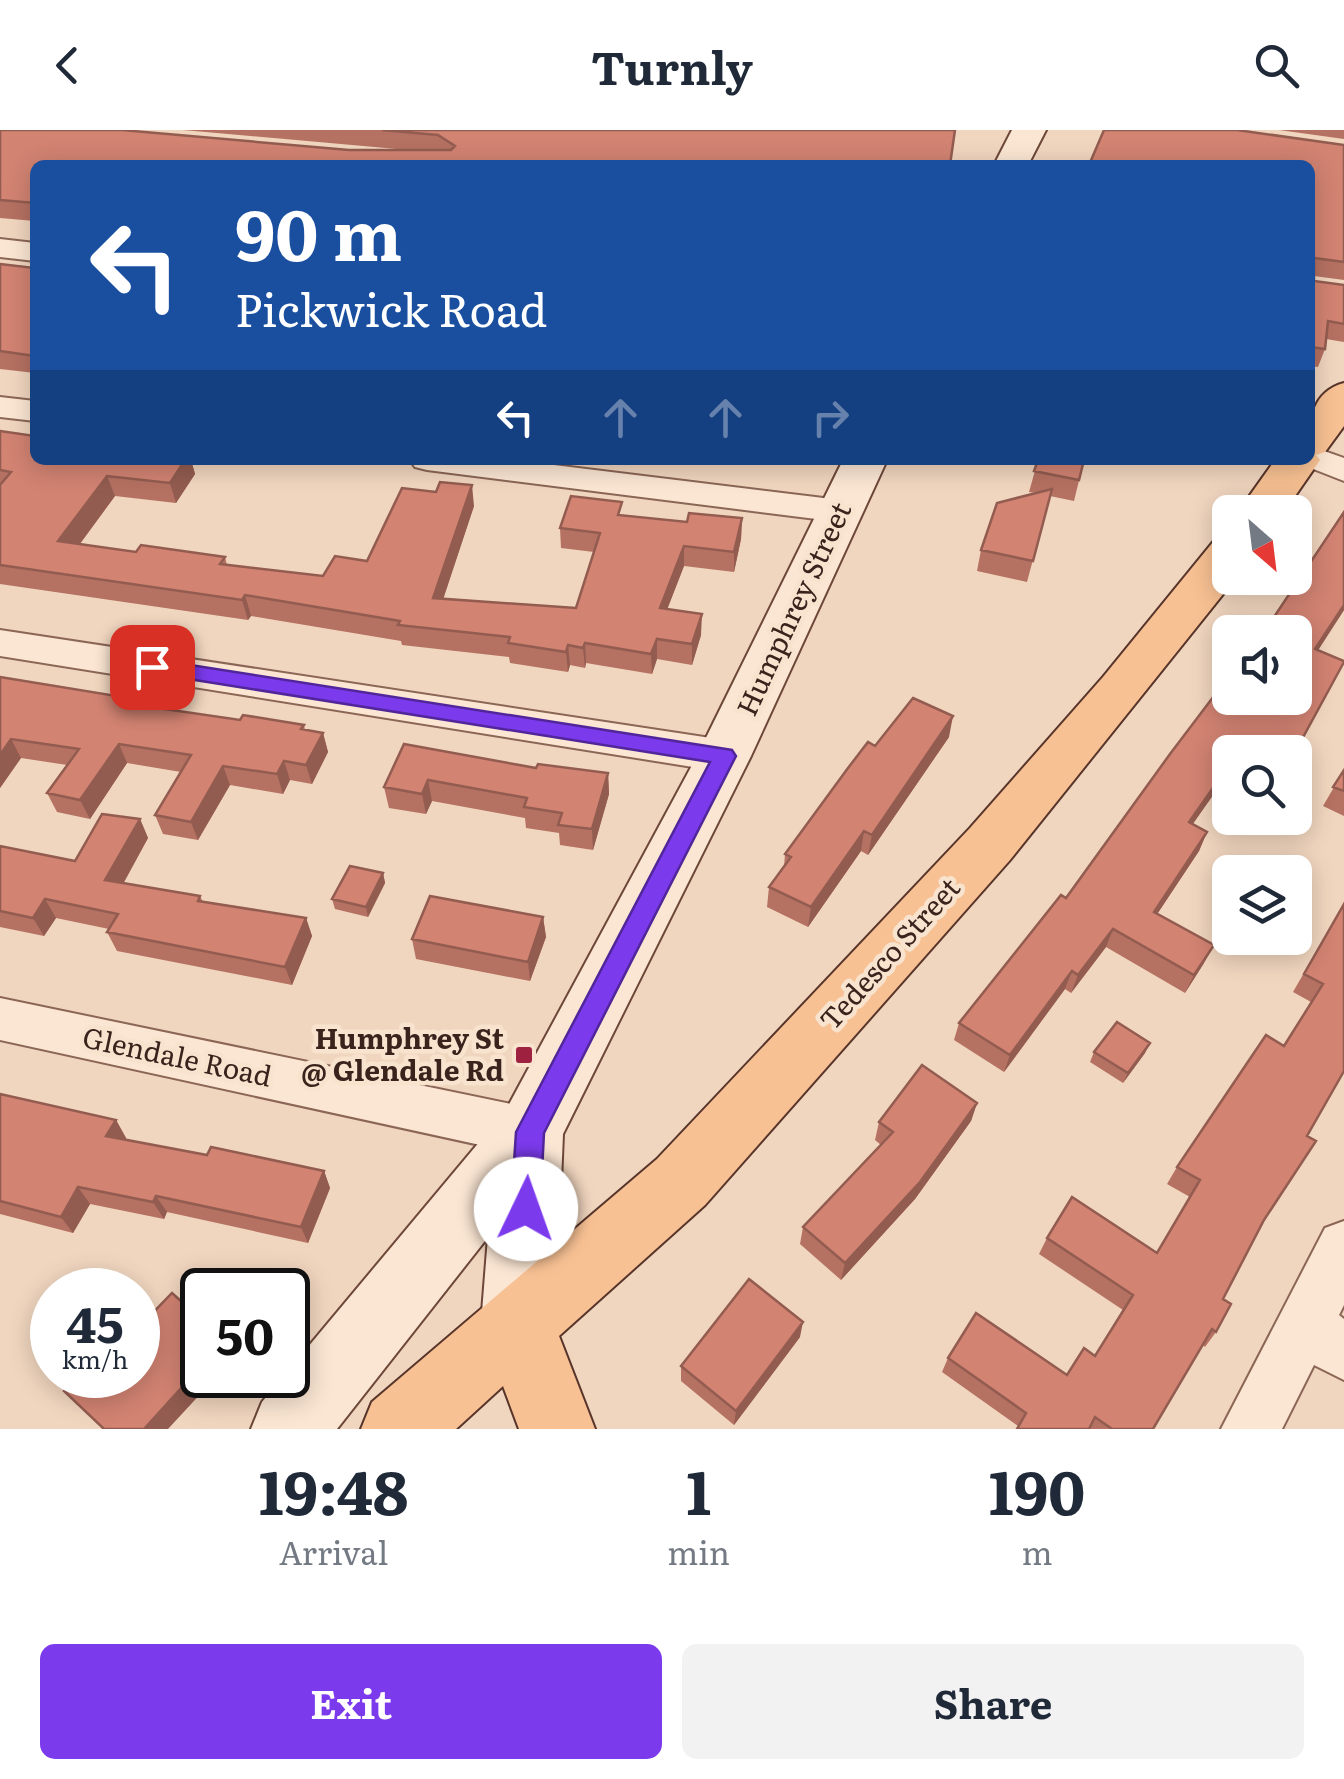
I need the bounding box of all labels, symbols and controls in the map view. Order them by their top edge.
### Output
text: Turnly [591,32,753,99]
icon: back [40,38,95,93]
icon: search [1249,38,1304,93]
text: 90 m [235,179,402,283]
icon: left [70,200,200,330]
text: Pickwick Road [235,274,547,341]
icon: left [488,390,543,445]
icon: ahead [593,390,648,445]
icon: ahead [698,390,753,445]
icon: right [803,390,858,445]
street label: Humphrey Street [724,494,860,722]
north arrow [1212,495,1312,595]
map controls [1212,495,1312,955]
button: sound [1212,615,1312,715]
pin [110,625,195,710]
icon: arrive [125,640,180,695]
button: search [1212,735,1312,835]
button: layers [1212,855,1312,955]
street label: Tedesco Street [808,866,969,1038]
street label: Glendale Road [79,1015,276,1096]
place label: Humphrey St @ Glendale Rd [301,1016,505,1090]
marker: Humphrey St @ Glendale Rd [513,1044,535,1066]
position arrow [474,1157,578,1261]
speed limit sign: 50 [180,1268,310,1398]
text: 45 [66,1284,124,1358]
text: km/h [62,1340,128,1377]
text: 19:48 [259,1444,408,1533]
text: 1 [686,1444,711,1533]
text: 190 [989,1444,1085,1533]
text: Arrival [279,1527,388,1575]
text: min [667,1527,730,1575]
text: m [1021,1527,1053,1575]
button: Exit [40,1644,662,1759]
button: Share [682,1644,1304,1759]

